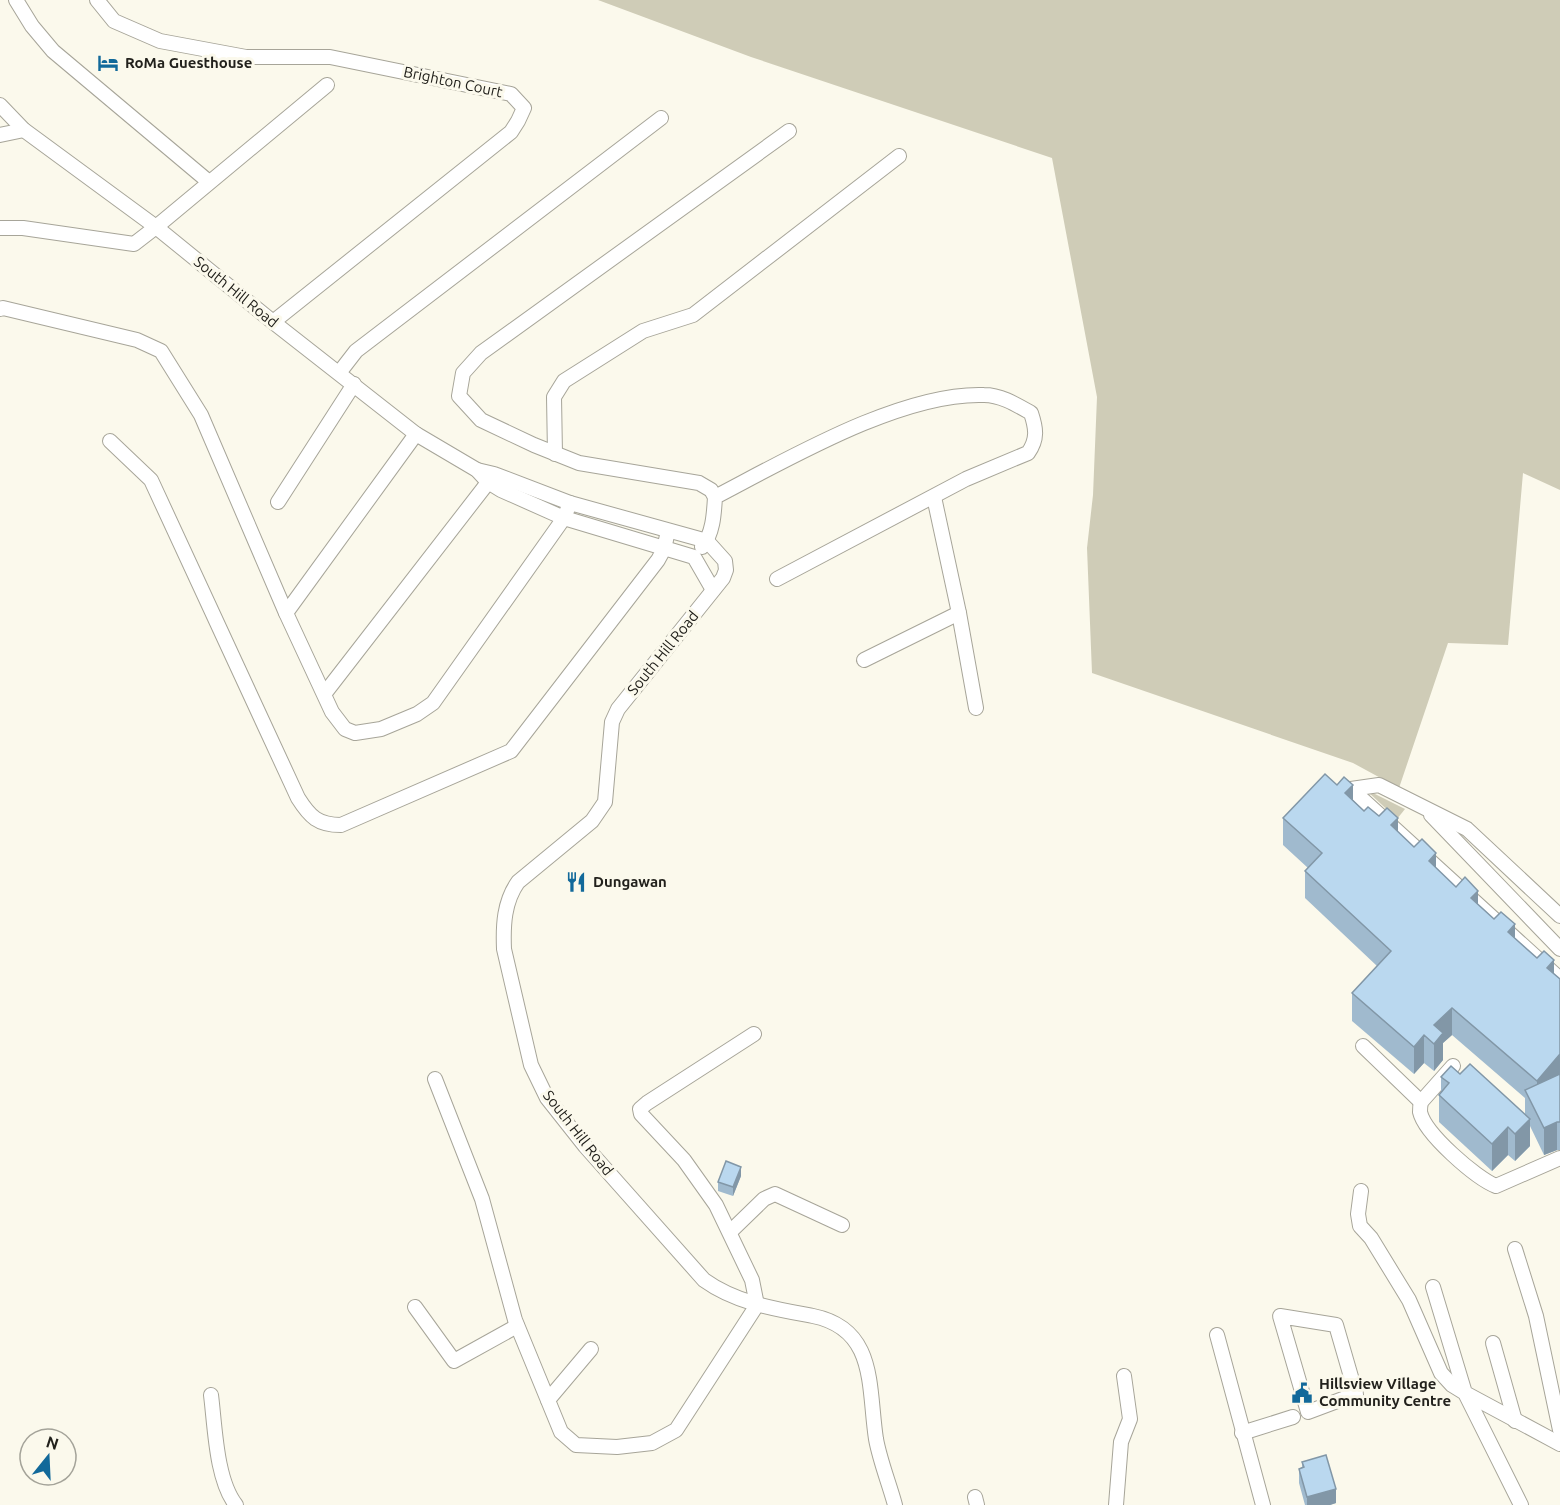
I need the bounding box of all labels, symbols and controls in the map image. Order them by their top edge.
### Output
hotel icon: RoMa Guesthouse [96,51,120,75]
place label: RoMa Guesthouse [125,54,252,71]
street label: Brighton Court [402,63,504,100]
street label: South Hill Road [191,253,282,331]
street label: South Hill Road [624,607,702,698]
restaurant icon: Dungawan [564,870,588,894]
place label: Dungawan [593,873,667,890]
street label: South Hill Road [540,1087,617,1179]
place label: Hillsview Village Community Centre [1319,1375,1451,1409]
public building icon: Hillsview Village Community Centre [1290,1381,1314,1405]
north arrow [18,1427,78,1487]
text: N [44,1432,61,1453]

